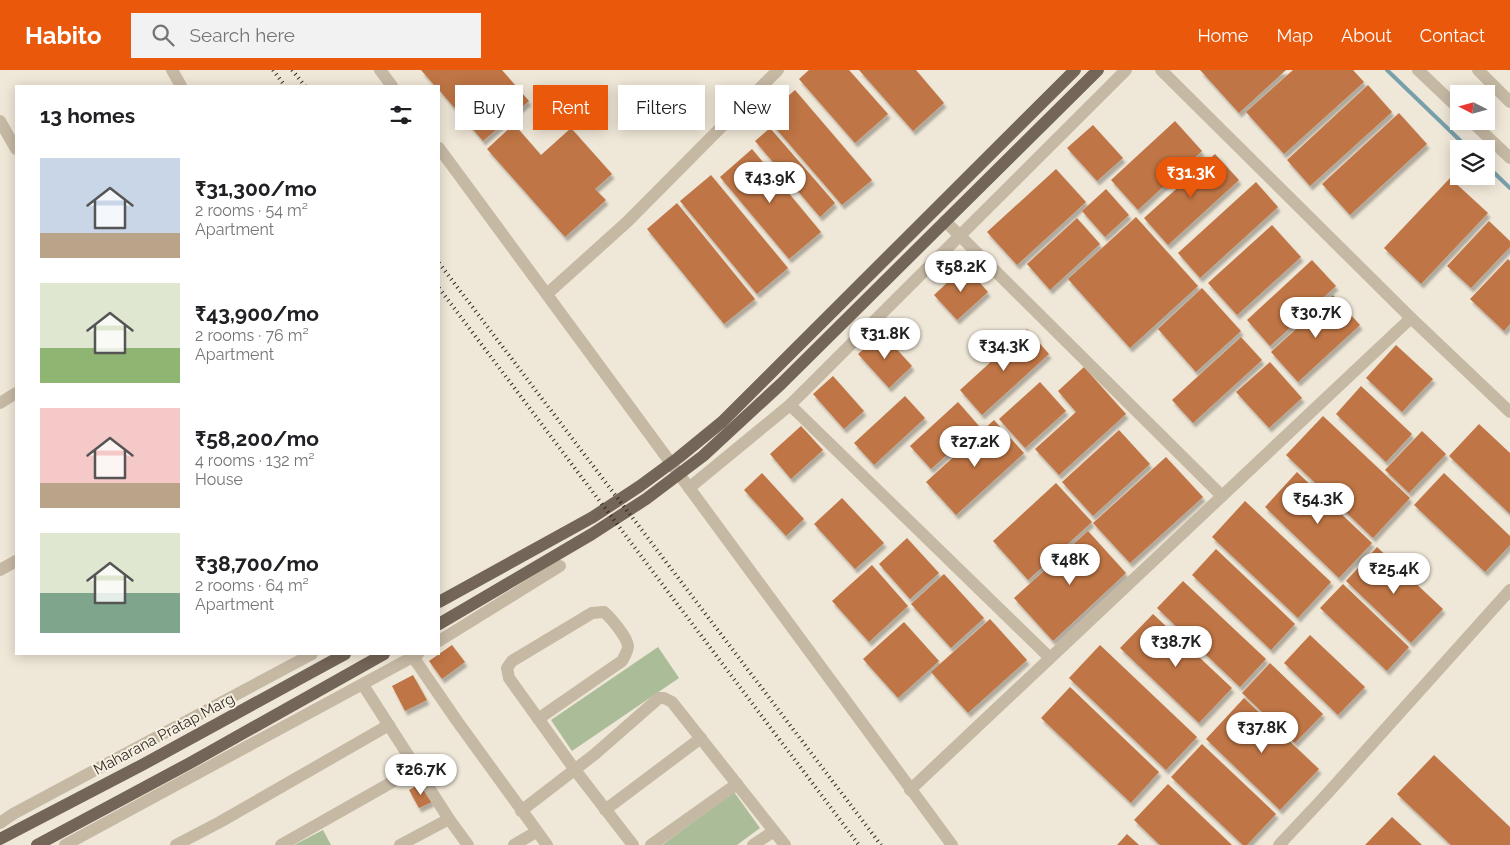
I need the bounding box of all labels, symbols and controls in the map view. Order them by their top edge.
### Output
search box [131,13,481,58]
text: Habito [25,21,101,50]
icon: search [149,21,177,49]
text: Search here [189,24,295,46]
text: Home [1197,25,1248,46]
text: Map [1276,25,1313,46]
text: About [1341,25,1392,46]
text: Contact [1420,25,1485,46]
chip: Buy [455,85,523,130]
chip: Rent [533,85,608,130]
chip: Filters [618,85,705,130]
chip: New [715,85,789,130]
north arrow [1450,85,1495,130]
map controls [1450,85,1495,185]
icon: filters [387,101,415,129]
text: 13 homes [40,103,135,128]
button: layers [1450,140,1495,185]
pin: ₹31.3K [1150,156,1232,199]
pin: ₹43.9K [729,162,811,204]
text: ₹31.3K [1167,163,1215,182]
text: ₹43.9K [745,168,795,187]
text: ₹31,300/mo [195,176,317,201]
icon: home [80,178,140,238]
text: 2 rooms · 54 m² [195,201,308,220]
text: Apartment [195,220,274,239]
pin: ₹58.2K [920,250,1002,293]
text: ₹58.2K [936,257,986,276]
pin: ₹30.7K [1275,296,1357,339]
text: ₹43,900/mo [195,301,319,326]
icon: home [80,303,140,363]
text: ₹30.7K [1291,303,1341,322]
pin: ₹31.8K [844,318,926,360]
text: ₹31.8K [860,324,910,343]
text: 2 rooms · 76 m² [195,326,309,345]
pin: ₹34.3K [963,330,1045,372]
text: ₹34.3K [979,336,1029,355]
text: Apartment [195,345,274,364]
text: ₹58,200/mo [195,426,319,451]
pin: ₹27.2K [934,426,1016,468]
icon: home [80,428,140,488]
text: ₹27.2K [950,432,1000,451]
text: 4 rooms · 132 m² [195,451,315,470]
text: House [195,470,243,489]
pin: ₹54.3K [1277,482,1359,525]
text: ₹54.3K [1293,489,1343,508]
pin: ₹48K [1040,544,1100,586]
text: ₹48K [1051,550,1089,569]
text: ₹38,700/mo [195,551,319,576]
pin: ₹25.4K [1353,552,1435,595]
icon: home [80,553,140,613]
text: ₹25.4K [1369,559,1419,578]
text: 2 rooms · 64 m² [195,576,309,595]
text: Apartment [195,595,274,614]
pin: ₹38.7K [1135,626,1217,668]
text: ₹38.7K [1151,632,1201,651]
street label: Maharana Pratap Marg [91,689,237,779]
pin: ₹37.8K [1221,712,1303,754]
text: ₹37.8K [1237,718,1287,737]
pin: ₹26.7K [380,754,462,796]
text: ₹26.7K [396,760,446,779]

